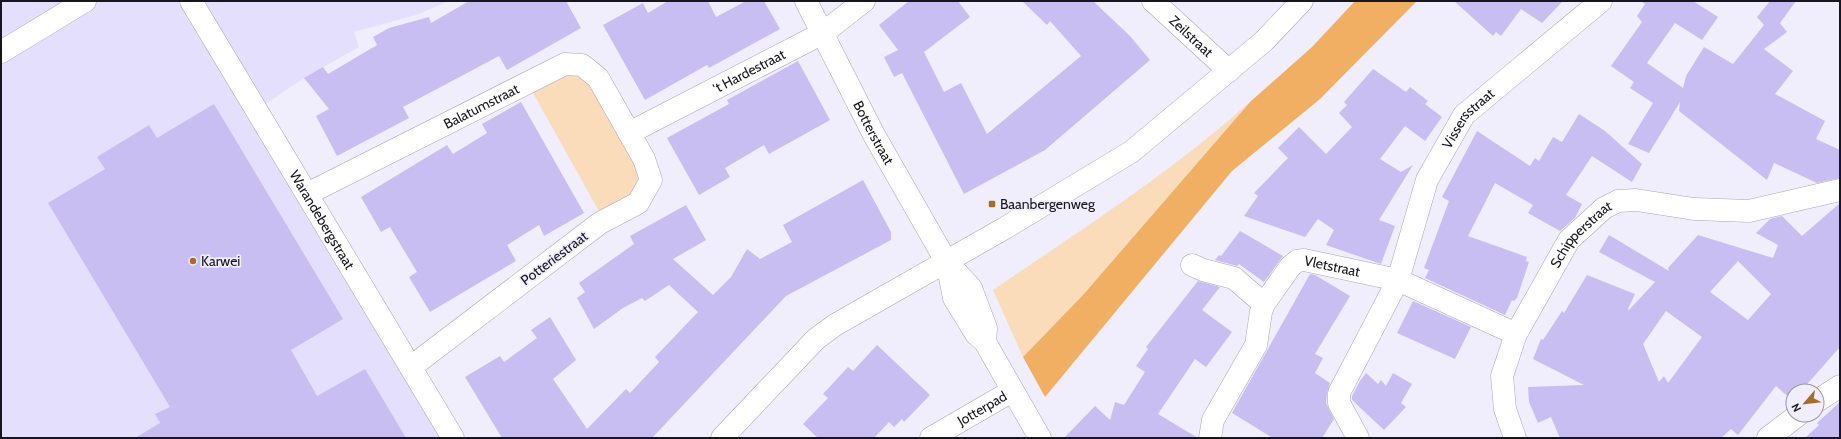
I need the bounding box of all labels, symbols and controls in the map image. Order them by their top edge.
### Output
street label: Zeilstraat [1165,11,1217,61]
street label: 't Hardestraat [710,45,788,97]
street label: Balatumstraat [440,80,522,133]
street label: Vissersstraat [1438,84,1498,152]
street label: Botterstraat [849,98,898,168]
street label: Warandebergstraat [285,167,359,273]
place label: Baanbergenweg [1000,195,1096,213]
street label: Schipperstraat [1546,197,1615,271]
marker: Baanbergenweg [987,199,997,209]
street label: Potteriestraat [517,227,591,289]
street label: Vletstraat [1303,251,1362,281]
place label: Karwei [201,252,240,270]
marker: Karwei [188,256,198,266]
north arrow [1785,383,1825,423]
street label: Jotterpad [953,387,1010,430]
text: N [1788,401,1804,414]

